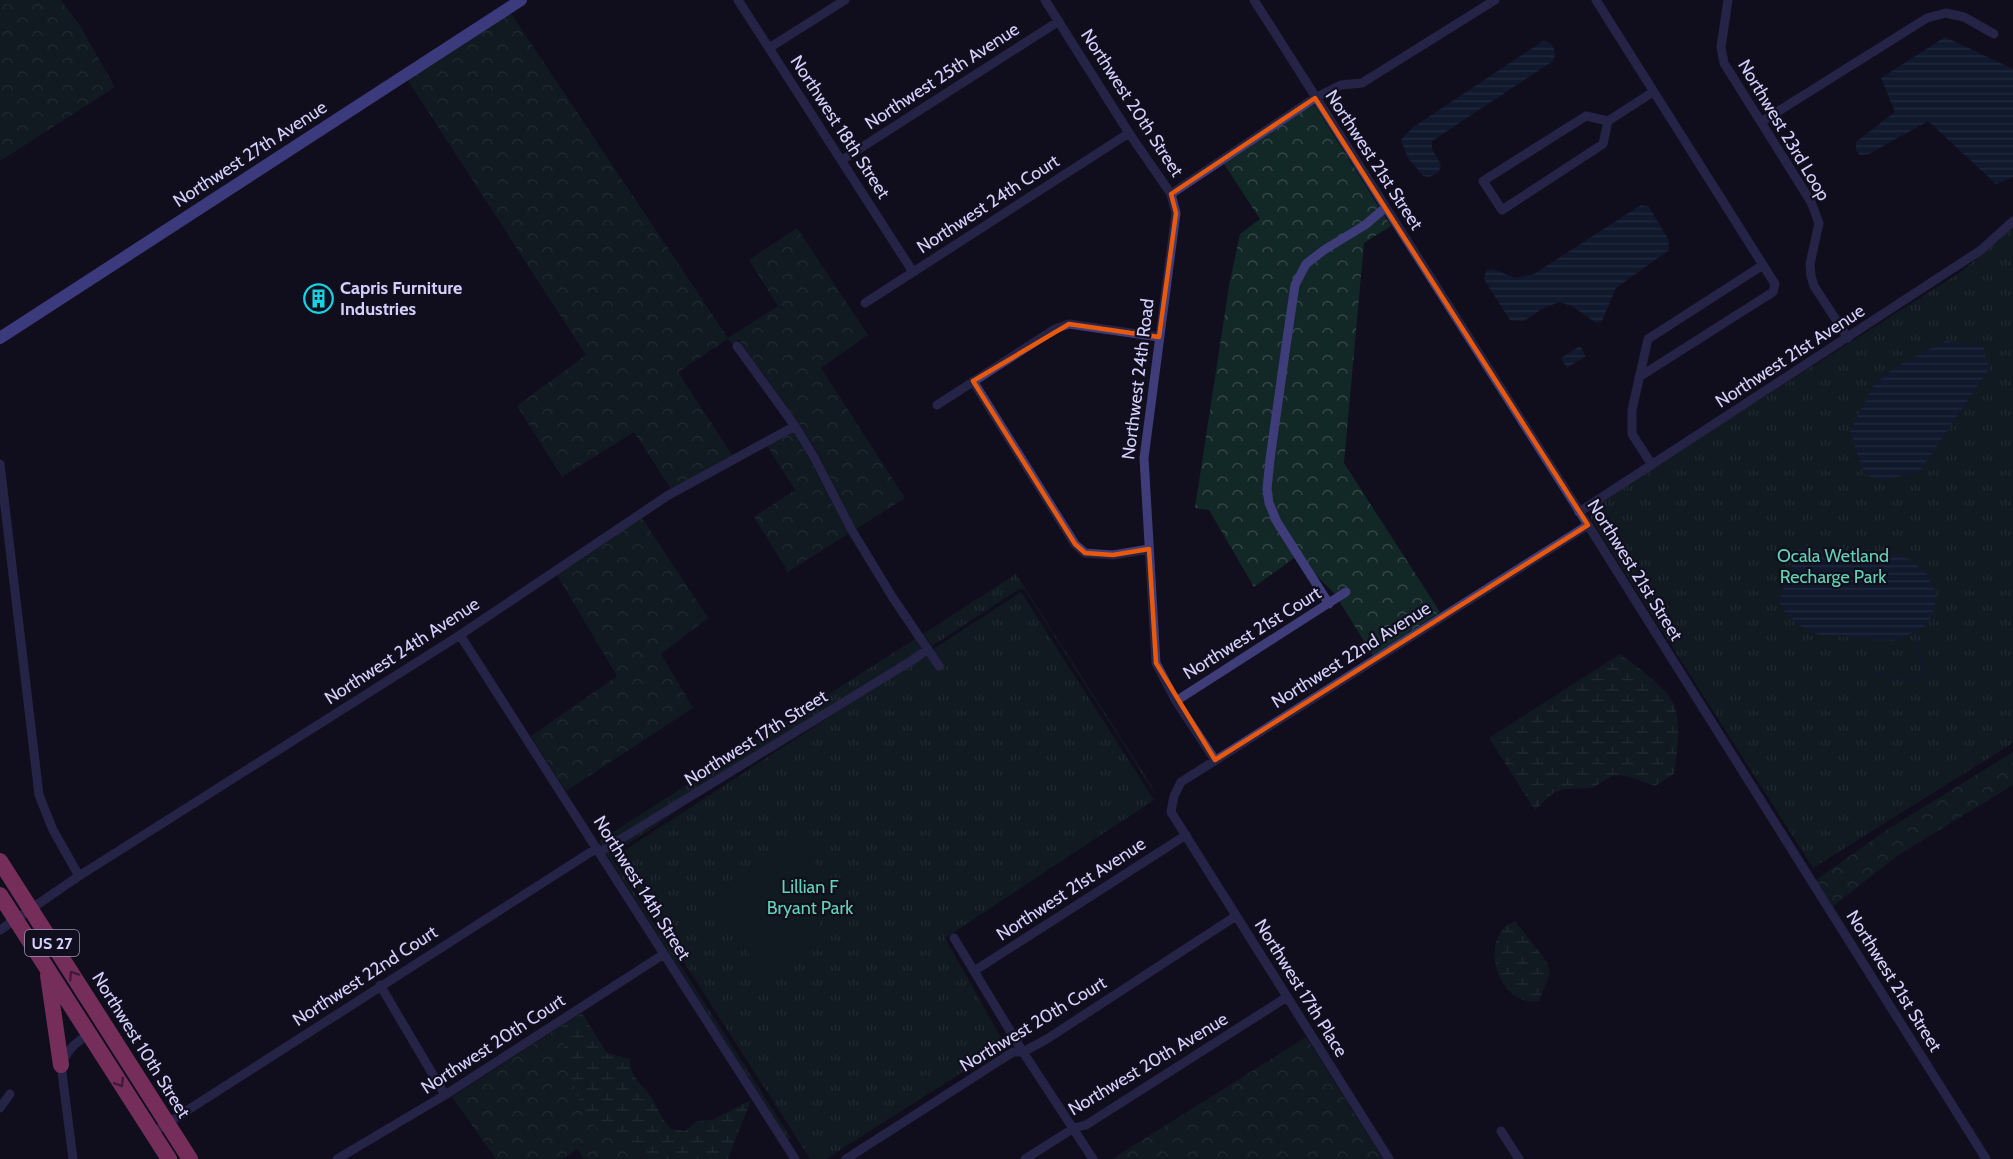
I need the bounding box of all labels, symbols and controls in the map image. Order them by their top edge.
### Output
street label: Northwest 25th Avenue [861,18,1023,134]
street label: Northwest 20th Street [1076,25,1188,181]
street label: Northwest 18th Street [785,51,895,203]
street label: Northwest 23rd Loop [1733,55,1835,205]
street label: Northwest 21st Street [1321,86,1427,234]
street label: Northwest 27th Avenue [169,96,331,212]
street label: Northwest 24th Court [913,150,1063,258]
place label: Capris Furniture Industries [340,277,462,320]
building icon: Capris Furniture Industries [303,282,335,314]
street label: Northwest 24th Road [1117,297,1159,461]
street label: Northwest 21st Avenue [1711,300,1869,412]
street label: Northwest 21st Street [1583,495,1687,645]
park label: Ocala Wetland Recharge Park [1777,545,1889,588]
street label: Northwest 21st Court [1179,582,1325,684]
street label: Northwest 24th Avenue [320,593,484,709]
street label: Northwest 22nd Avenue [1267,597,1435,713]
street label: Northwest 17th Street [680,685,832,791]
street label: Northwest 14th Street [589,812,695,964]
street label: Northwest 21st Avenue [992,833,1150,945]
park label: Lillian F Bryant Park [767,876,854,919]
street label: Northwest 21st Street [1842,906,1946,1056]
street label: Northwest 17th Place [1250,915,1352,1061]
street label: Northwest 22nd Court [288,921,442,1031]
road number: US 27 [25,930,79,956]
street label: Northwest 10th Street [87,968,195,1122]
one-way arrow [68,971,80,981]
street label: Northwest 20th Court [956,972,1110,1076]
street label: Northwest 20th Court [417,989,569,1099]
street label: Northwest 20th Avenue [1064,1008,1232,1120]
one-way arrow [113,1077,125,1087]

